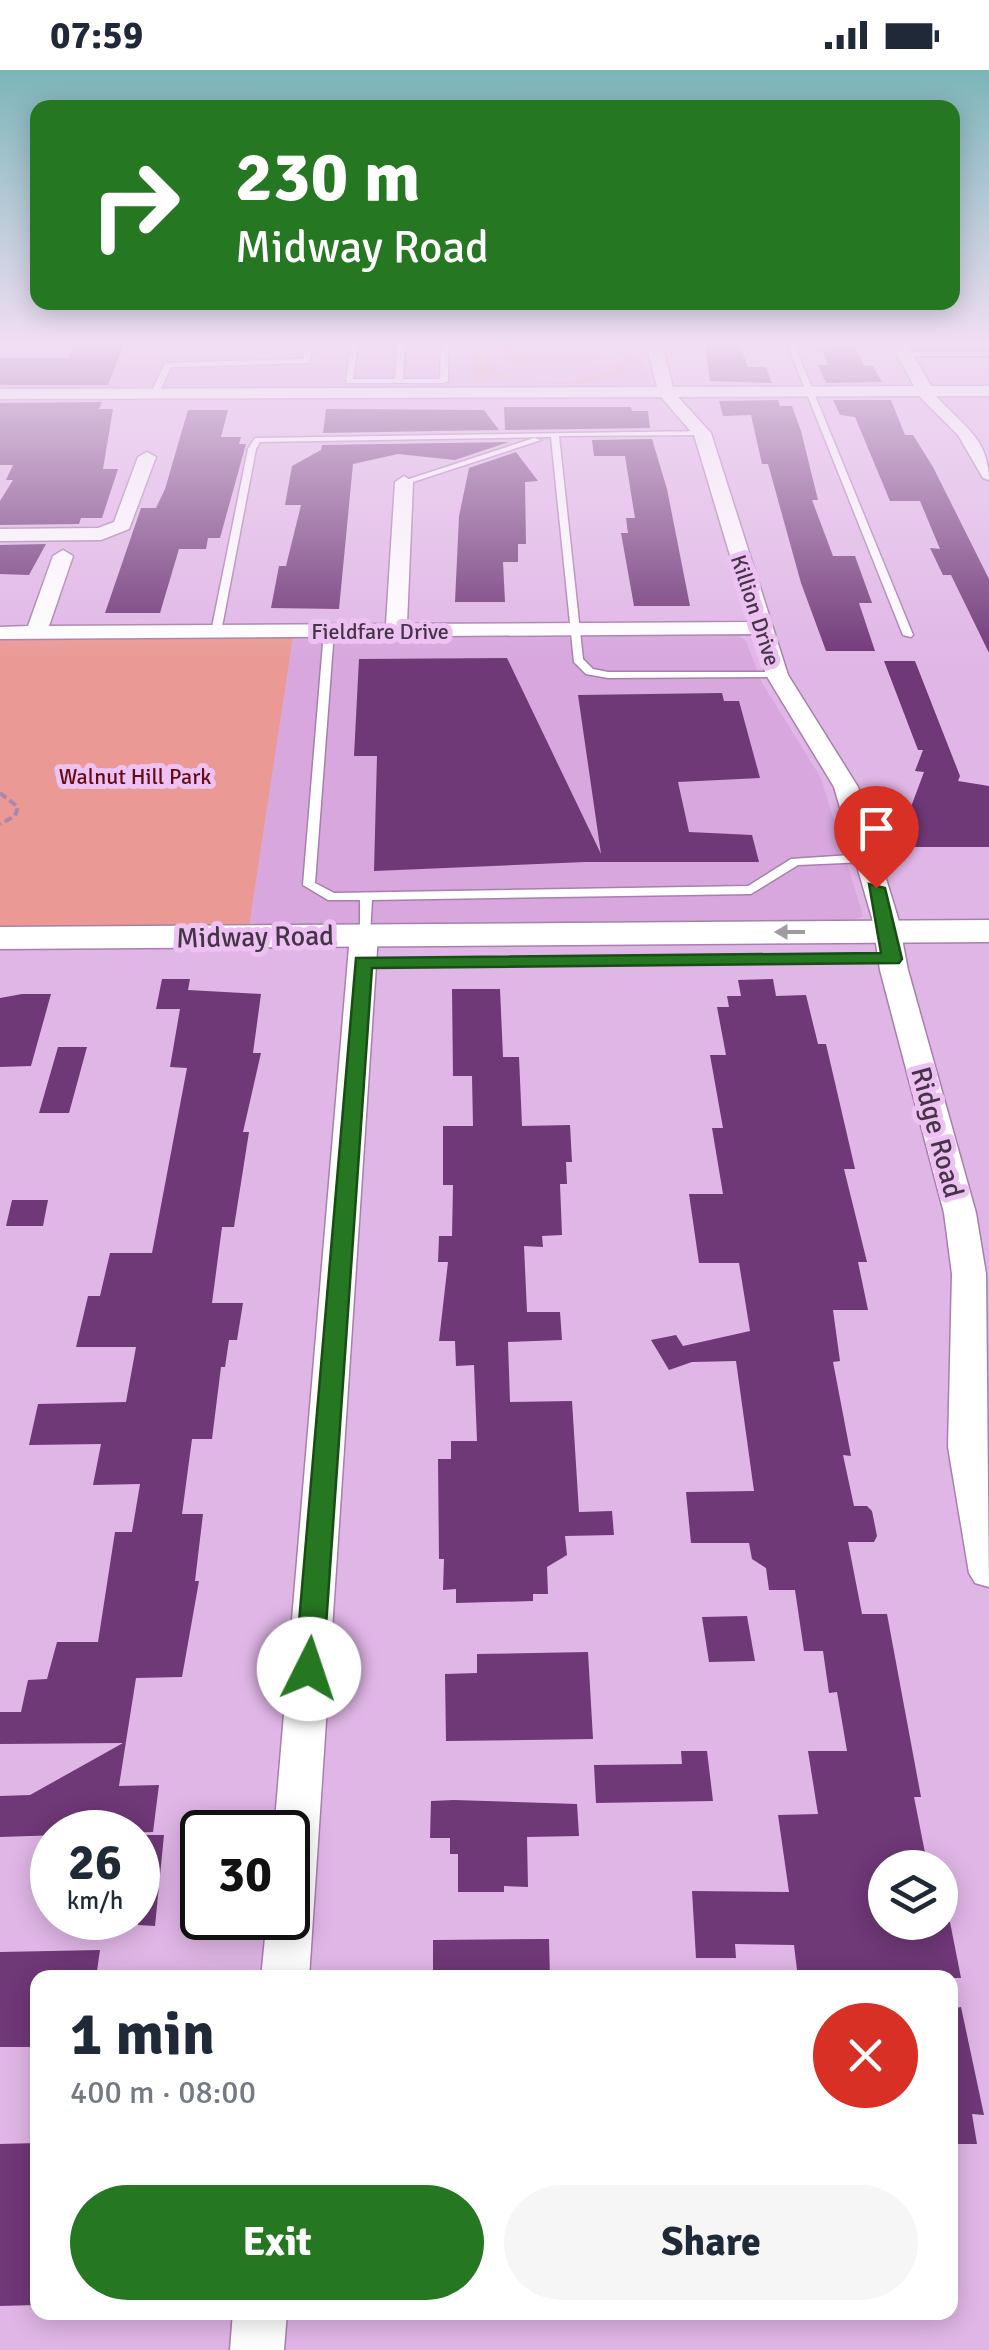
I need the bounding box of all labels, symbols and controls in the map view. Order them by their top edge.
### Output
text: 07:59 [50,12,143,59]
text: 230 m [235,134,420,220]
icon: right [70,140,200,270]
text: Midway Road [235,220,489,275]
street label: Killion Drive [725,551,786,669]
street label: Fieldfare Drive [311,618,449,645]
park label: Walnut Hill Park [59,763,211,790]
pin [834,786,919,889]
icon: arrive [849,801,904,856]
street label: Midway Road [176,919,334,955]
one-way arrow [774,925,806,941]
street label: Ridge Road [903,1063,971,1201]
position arrow [257,1617,361,1721]
speed limit sign: 30 [180,1810,310,1940]
text: 26 [68,1832,122,1894]
map controls [868,1850,958,1940]
button: layers [868,1850,958,1940]
text: km/h [67,1885,123,1916]
text: 1 min [70,1998,215,2072]
button: close [813,2003,918,2108]
text: 400 m · 08:00 [70,2073,256,2112]
button: Exit [70,2185,484,2300]
button: Share [504,2185,918,2300]

